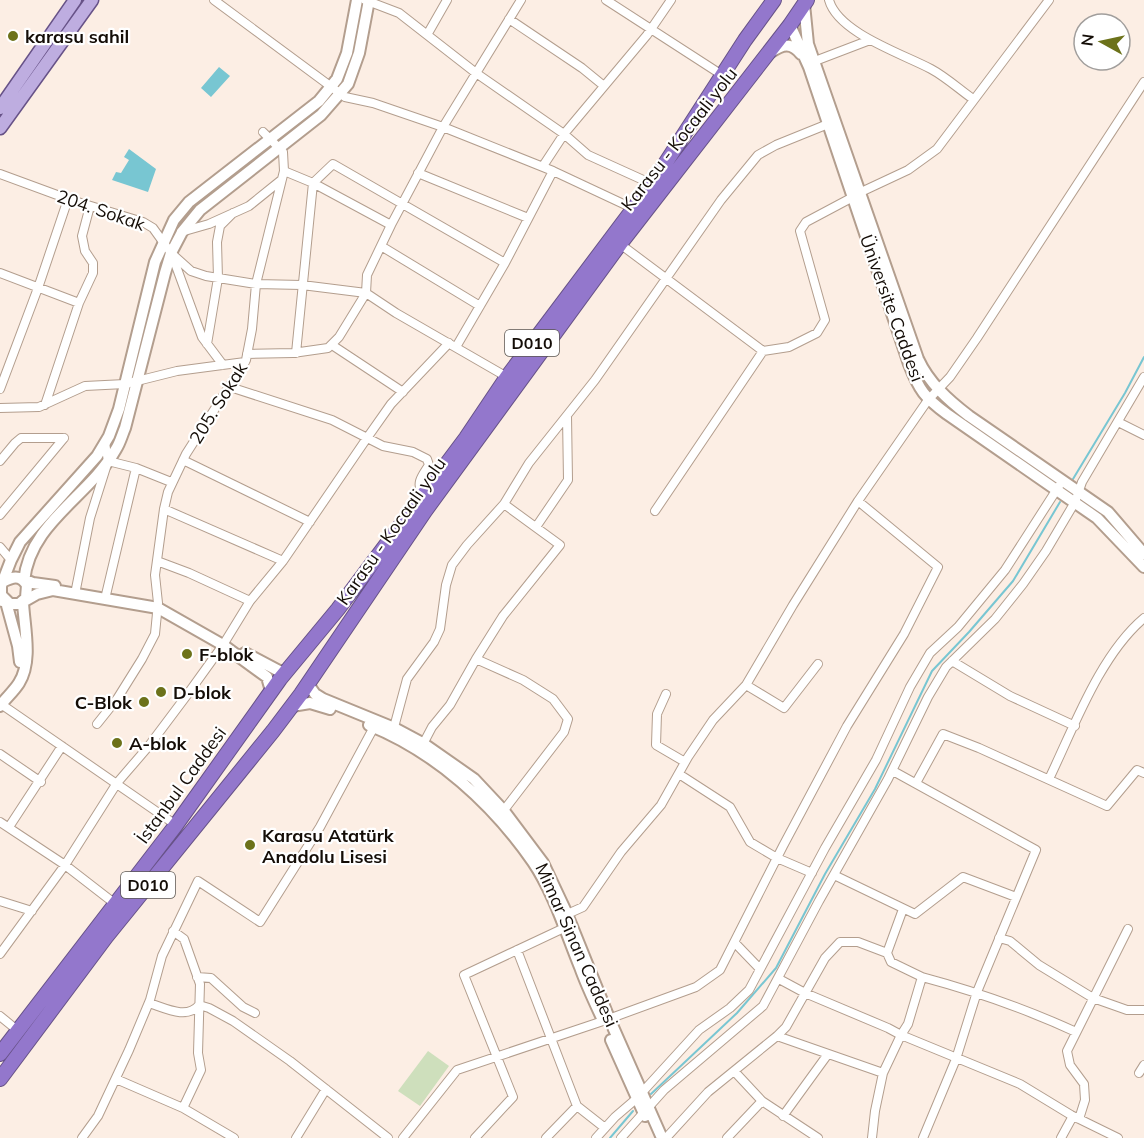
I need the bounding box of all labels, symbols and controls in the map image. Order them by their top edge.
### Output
north arrow [1072,12,1132,72]
place label: karasu sahil [25,25,129,48]
marker: karasu sahil [6,29,20,43]
text: N [1076,33,1098,47]
street label: Karasu - Kocaali yolu [616,63,742,215]
street label: 204. Sokak [54,184,149,236]
street label: Üniversite Caddesi [855,231,929,385]
road number: D010 [505,330,559,356]
street label: 205. Sokak [184,357,252,448]
street label: Karasu - Kocaali yolu [331,453,451,609]
place label: F-blok [199,643,255,666]
marker: F-blok [180,647,194,661]
place label: D-blok [173,681,232,704]
marker: D-blok [154,685,168,699]
place label: C-Blok [75,691,133,714]
marker: C-Blok [137,695,151,709]
street label: İstanbul Caddesi [131,722,231,848]
place label: A-blok [129,732,188,755]
marker: A-blok [110,736,124,750]
place label: Karasu Atatürk Anadolu Lisesi [262,824,395,868]
marker: Karasu Atatürk Anadolu Lisesi [243,838,257,852]
street label: Mimar Sinan Caddesi [530,859,624,1031]
road number: D010 [121,872,175,898]

